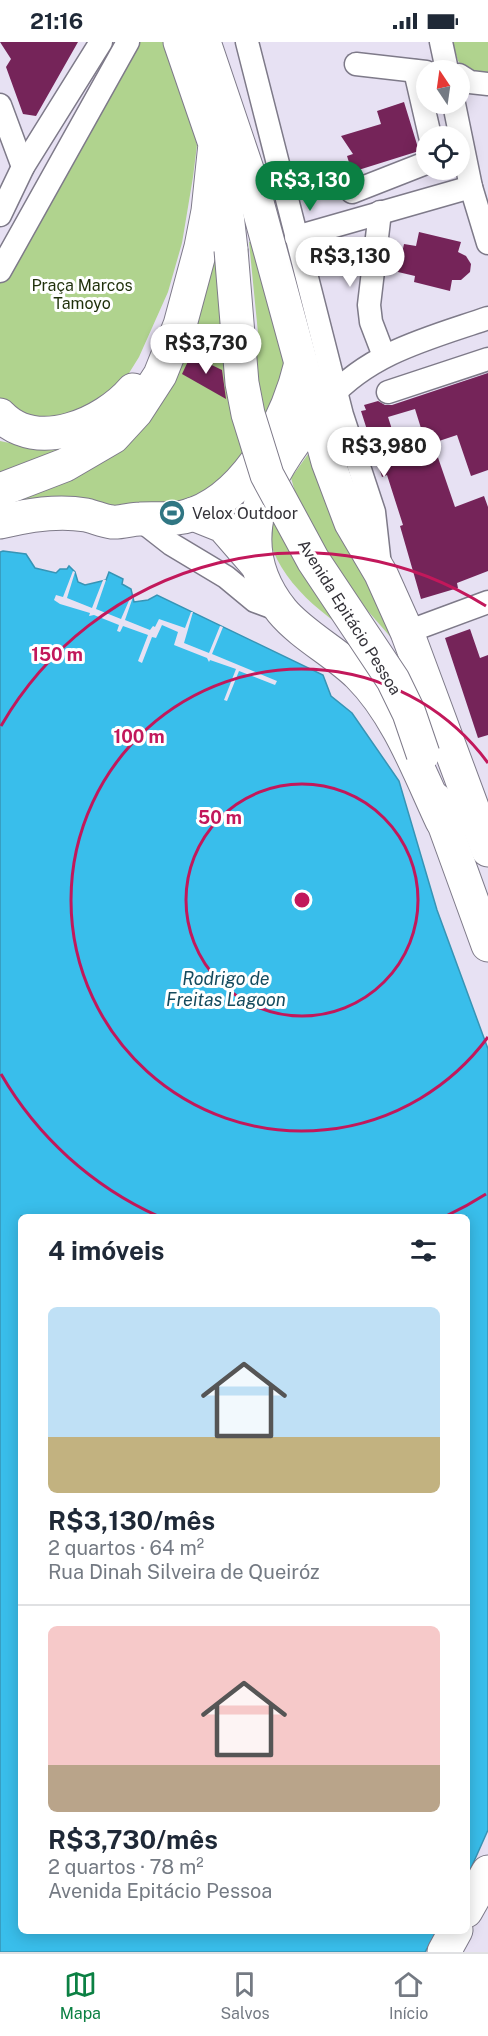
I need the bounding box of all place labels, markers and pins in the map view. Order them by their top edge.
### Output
pin: R$3,130 [255,161,365,212]
pin: R$3,130 [295,237,405,288]
pin: R$3,730 [151,324,261,375]
pin: R$3,980 [329,427,439,478]
sports icon: Velox Outdoor [157,498,187,528]
place label: Velox Outdoor [192,504,298,523]
centre of rings [292,890,312,910]

